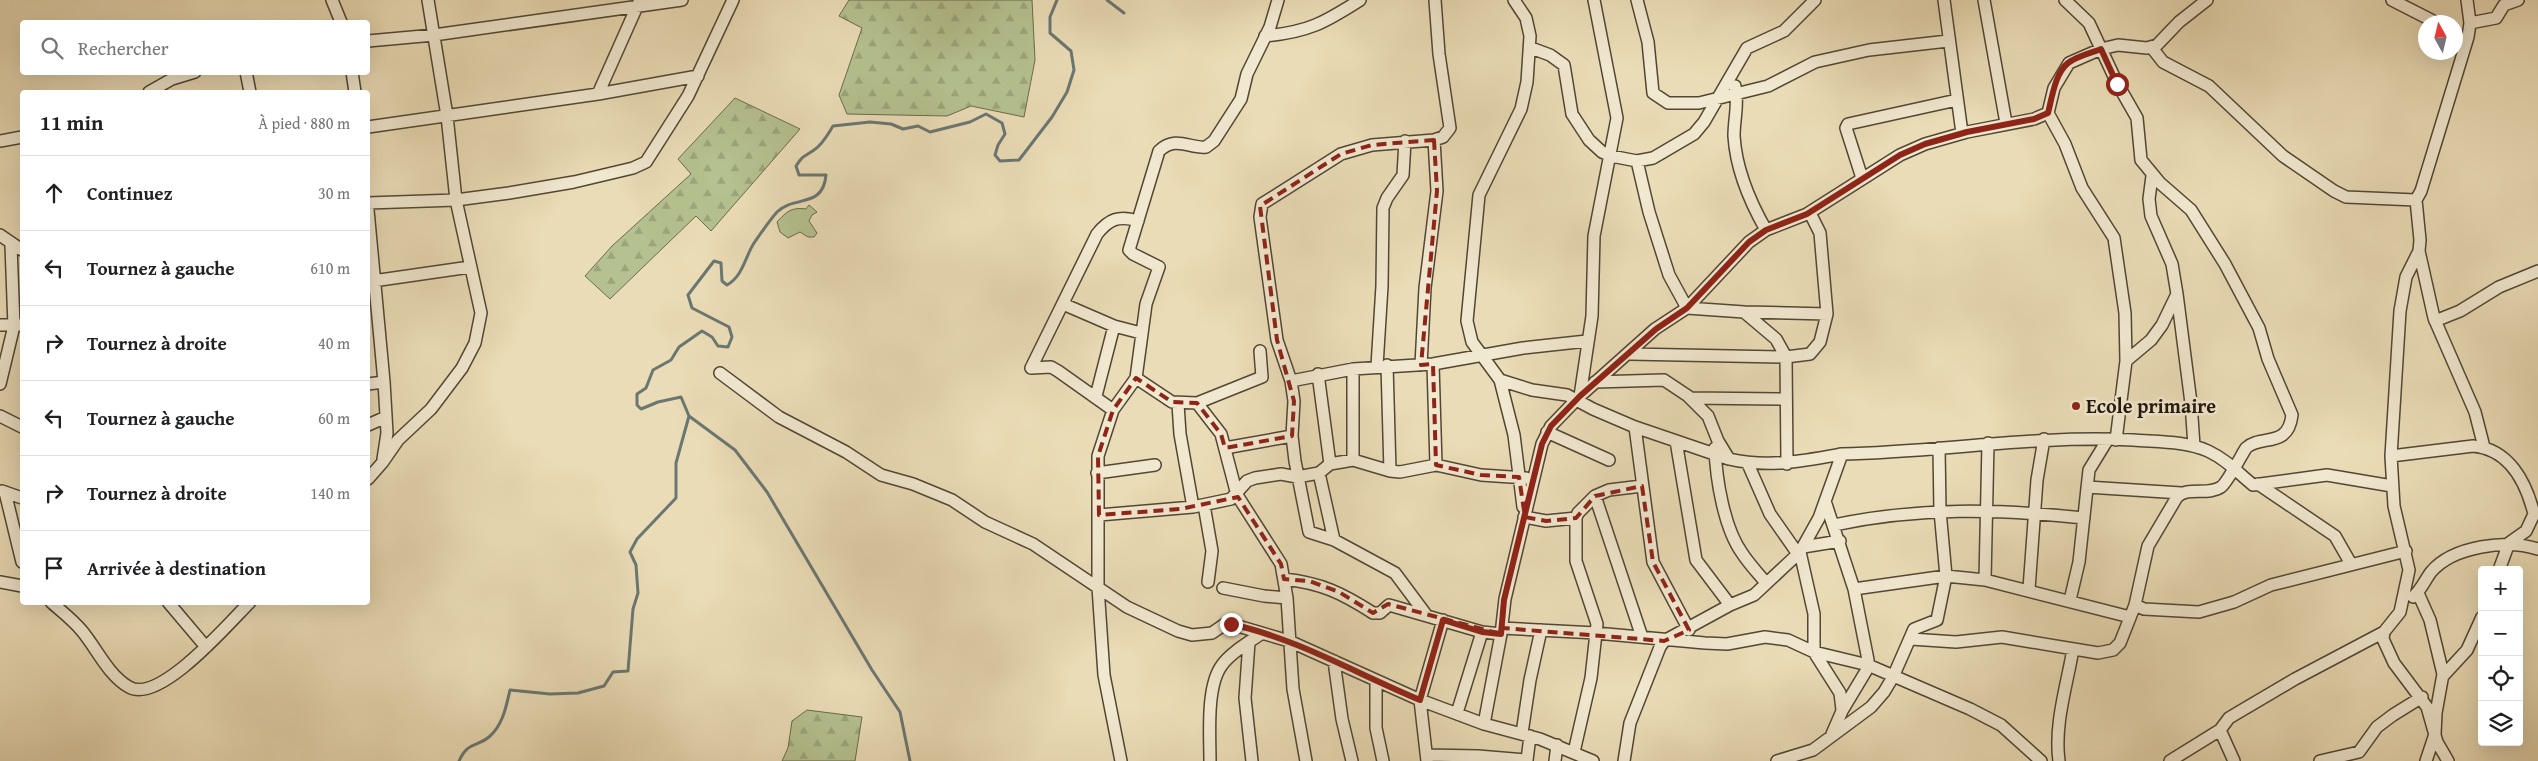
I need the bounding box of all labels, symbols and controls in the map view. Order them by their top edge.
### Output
north arrow [2418,15,2463,60]
search box [20,20,370,75]
icon: search [38,34,66,62]
text: Rechercher [78,34,169,62]
route start [2106,73,2129,96]
text: 11 min [40,107,103,138]
text: À pied · 880 m [258,111,350,135]
icon: ahead [40,179,68,207]
text: Continuez [87,179,173,207]
text: 30 m [318,181,350,205]
icon: left [40,254,68,282]
text: Tournez à gauche [87,254,235,282]
text: 610 m [310,256,350,280]
icon: right [40,329,68,357]
text: Tournez à droite [87,329,227,357]
text: 40 m [318,331,350,355]
place label: Ecole primaire [2086,391,2216,420]
marker: Ecole primaire [2070,400,2082,412]
icon: left [40,404,68,432]
text: Tournez à gauche [87,404,235,432]
text: 60 m [318,406,350,430]
icon: right [40,479,68,507]
text: Tournez à droite [87,479,227,507]
text: 140 m [310,481,350,505]
icon: arrive [40,554,68,582]
text: Arrivée à destination [87,554,266,582]
map controls [2478,566,2523,746]
button: + [2478,566,2523,611]
button: − [2478,611,2523,656]
route end [1220,613,1243,636]
button: locate [2478,656,2523,701]
button: layers [2478,701,2523,746]

